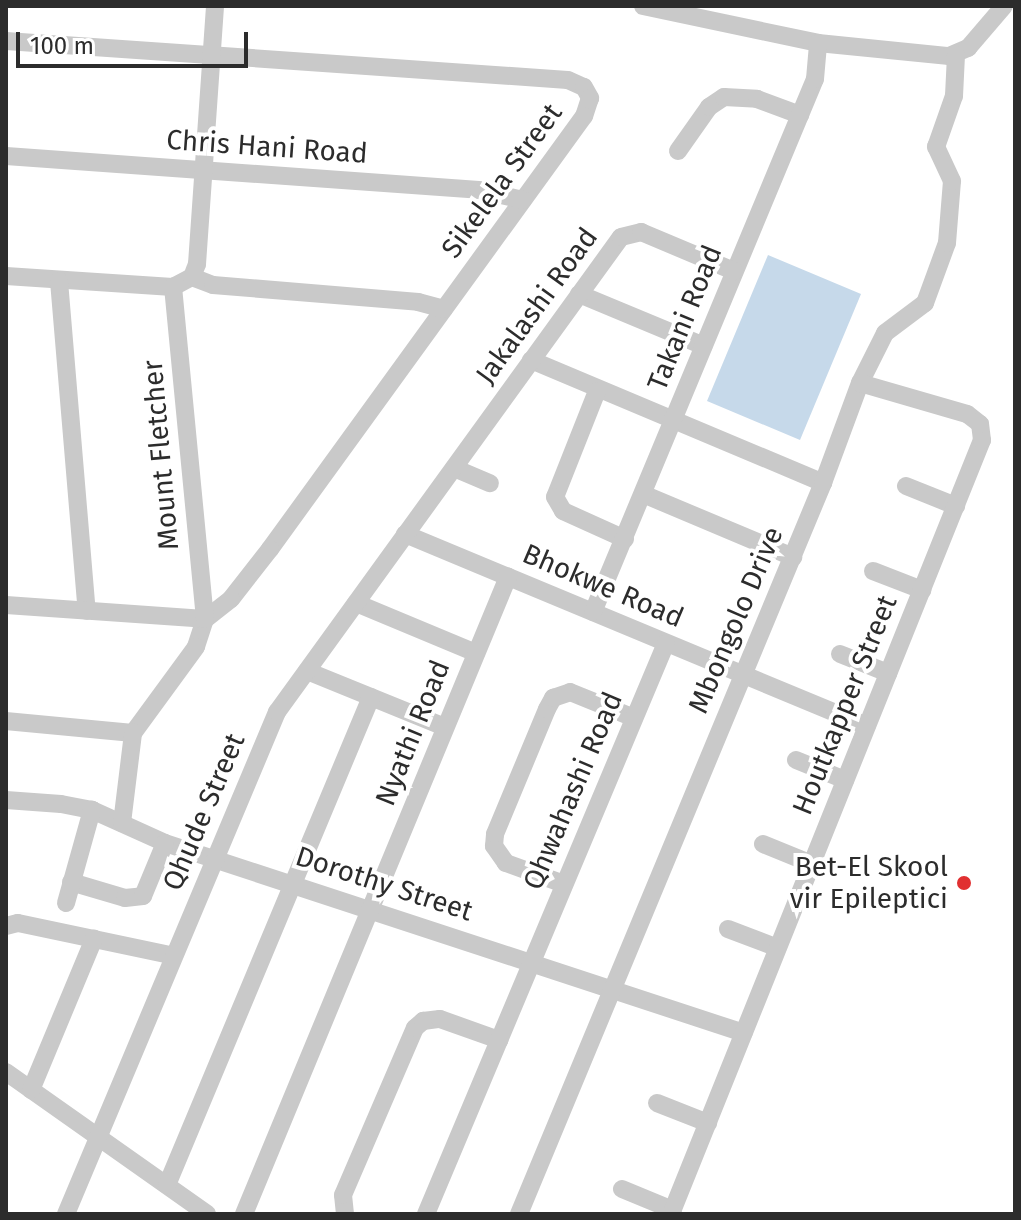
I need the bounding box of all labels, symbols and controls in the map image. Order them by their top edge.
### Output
scale bar [20,16,252,66]
text: 100 m [30,32,94,60]
street label: Sikelela Street [435,97,569,265]
street label: Chris Hani Road [165,123,369,171]
street label: Jakalashi Road [469,221,605,391]
street label: Takani Road [641,240,729,396]
street label: Mount Fletcher [136,359,186,551]
street label: Mbongolo Drive [682,522,790,718]
street label: Bhokwe Road [518,537,688,635]
street label: Houtkapper Street [786,590,904,820]
street label: Nyathi Road [369,655,457,811]
street label: Qhwahashi Road [516,687,630,895]
street label: Qhude Street [156,728,252,896]
street label: Dorothy Street [291,840,477,928]
place label: Bet-El Skool vir Epileptici [790,850,948,916]
marker: Bet-El Skool vir Epileptici [955,874,973,892]

